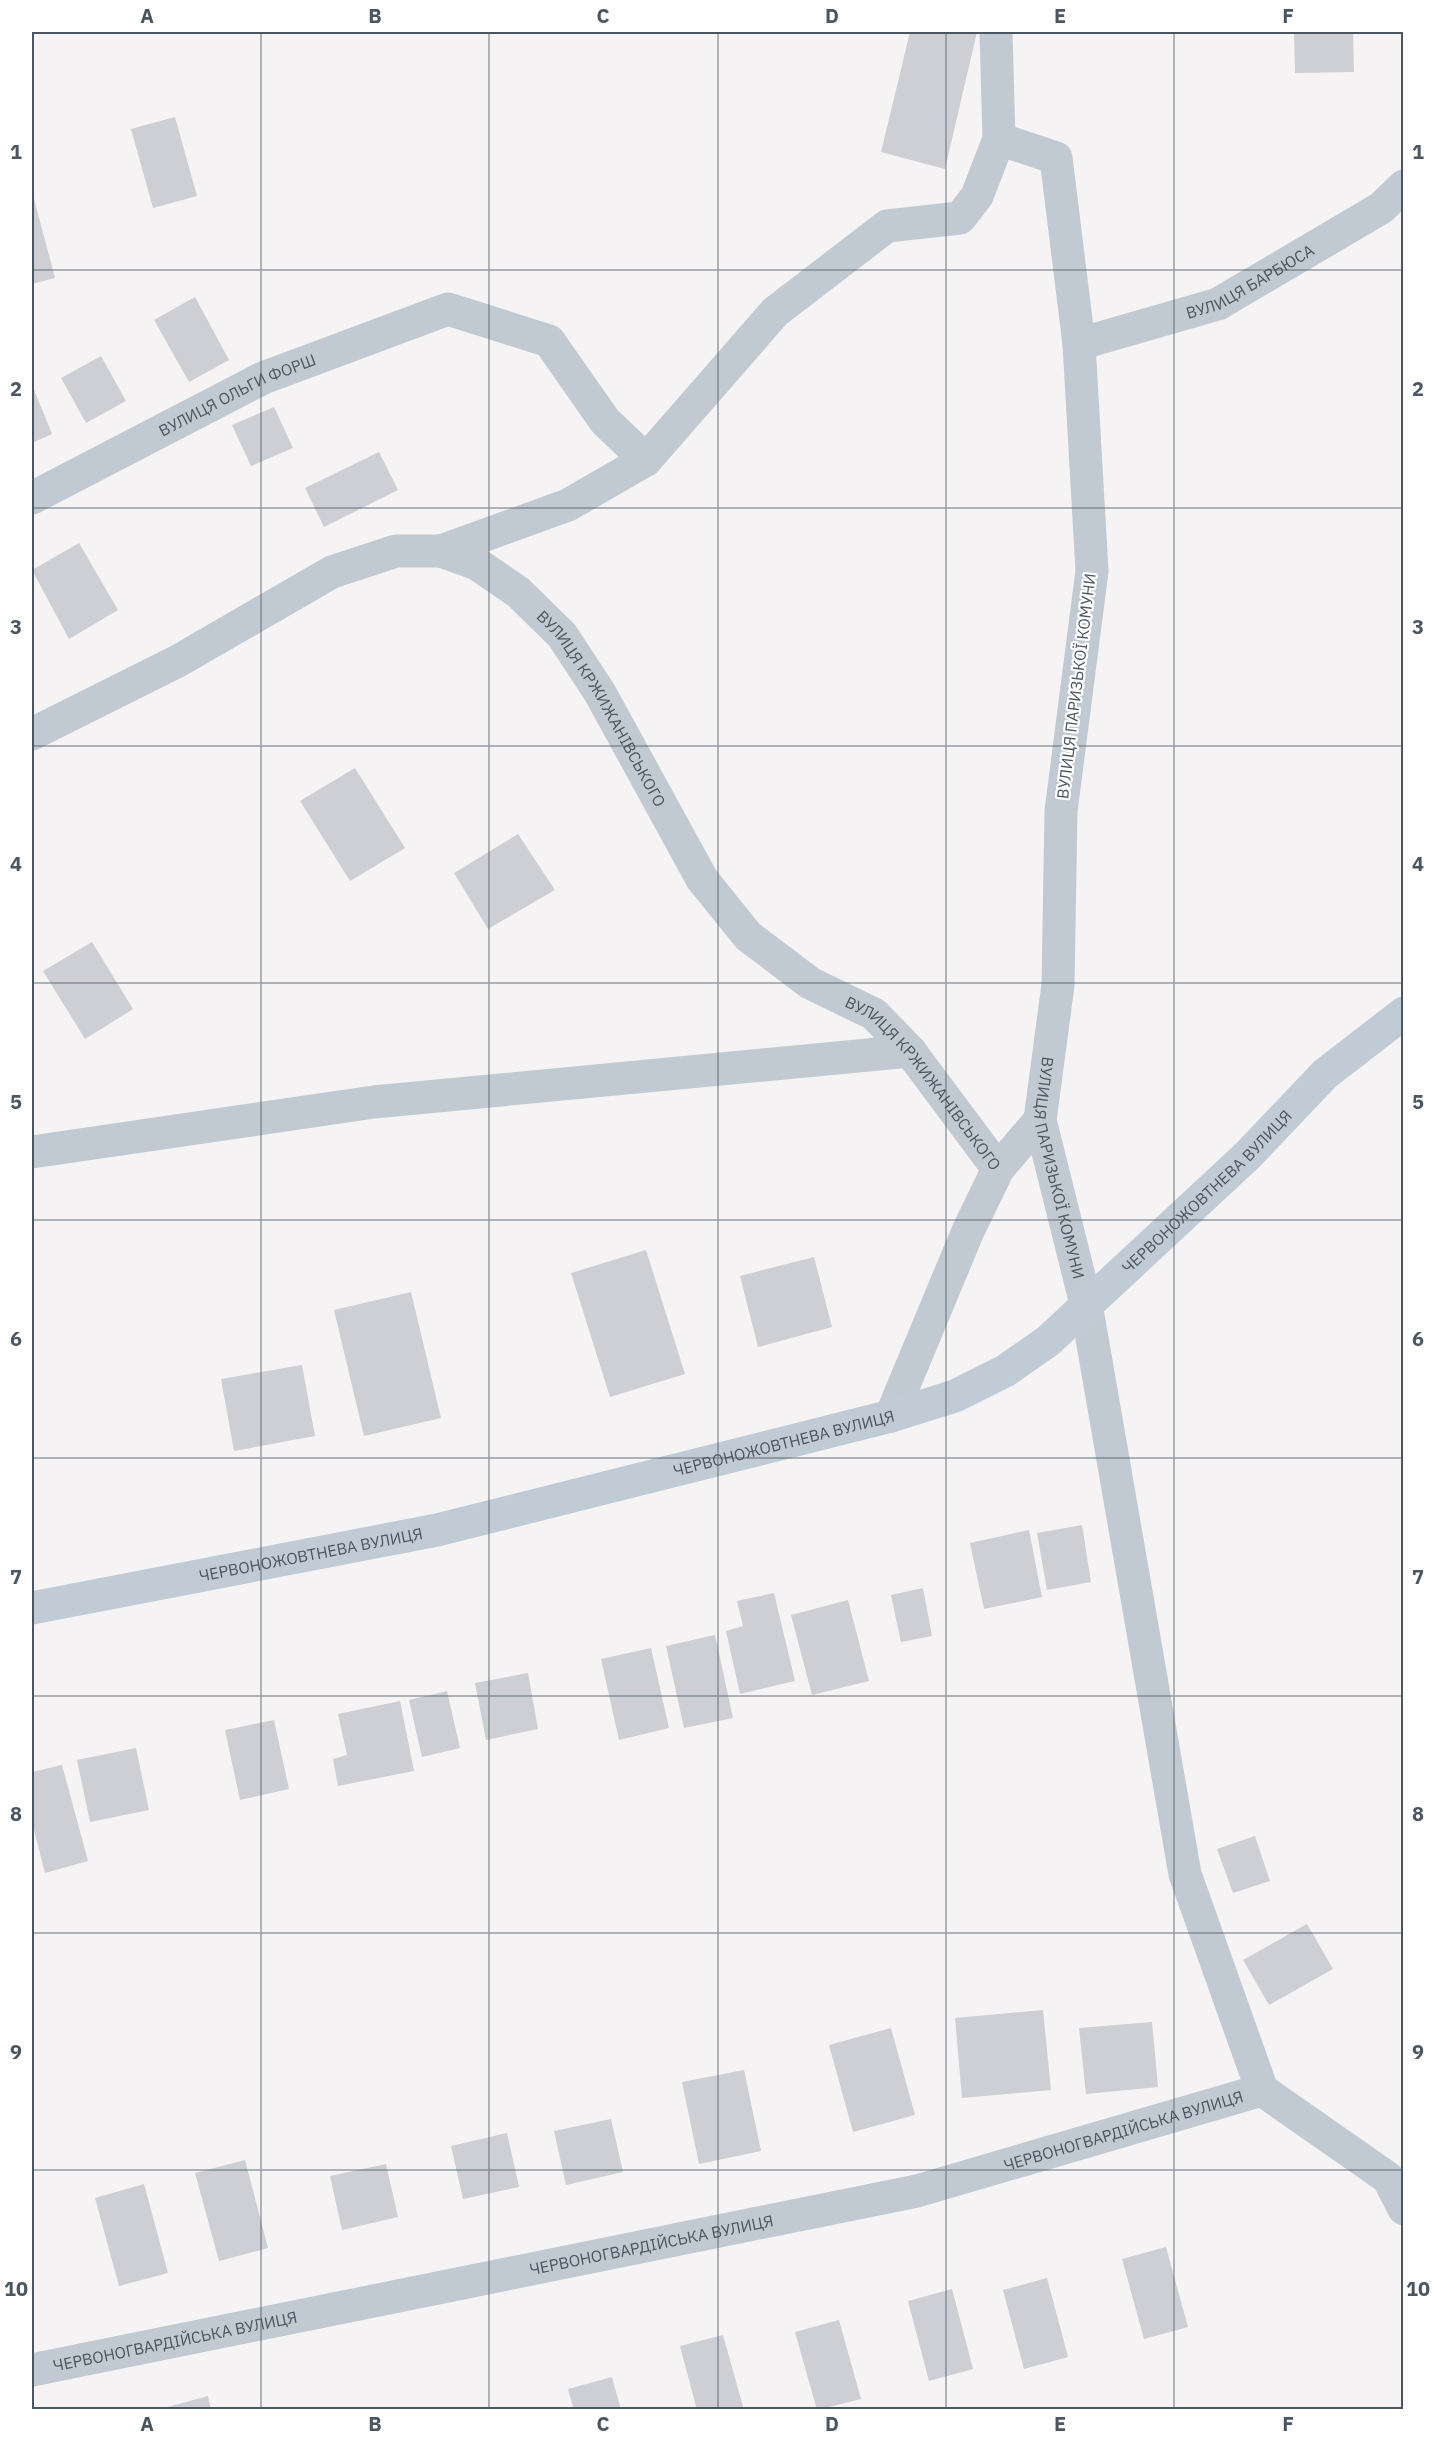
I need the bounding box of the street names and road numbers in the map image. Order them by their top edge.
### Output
street label: ВУЛИЦЯ БАРБЮСА [1184,240,1318,323]
street label: ВУЛИЦЯ ОЛЬГИ ФОРШ [155,349,319,440]
street label: ВУЛИЦЯ ПАРИЗЬКОЇ КОМУНИ [1052,572,1100,800]
street label: ВУЛИЦЯ КРЖИЖАНІВСЬКОГО [533,606,670,810]
street label: ВУЛИЦЯ КРЖИЖАНІВСЬКОГО [842,992,1005,1174]
street label: ВУЛИЦЯ ПАРИЗЬКОЇ КОМУНИ [1030,1056,1089,1281]
street label: ЧЕРВОНОЖОВТНЕВА ВУЛИЦЯ [1118,1106,1296,1277]
street label: ЧЕРВОНОЖОВТНЕВА ВУЛИЦЯ [671,1406,896,1480]
street label: ЧЕРВОНОЖОВТНЕВА ВУЛИЦЯ [197,1523,424,1586]
street label: ЧЕРВОНОГВАРДІЙСЬКА ВУЛИЦЯ [1001,2086,1245,2175]
street label: ЧЕРВОНОГВАРДІЙСЬКА ВУЛИЦЯ [528,2210,775,2279]
street label: ЧЕРВОНОГВАРДІЙСЬКА ВУЛИЦЯ [51,2307,299,2375]

